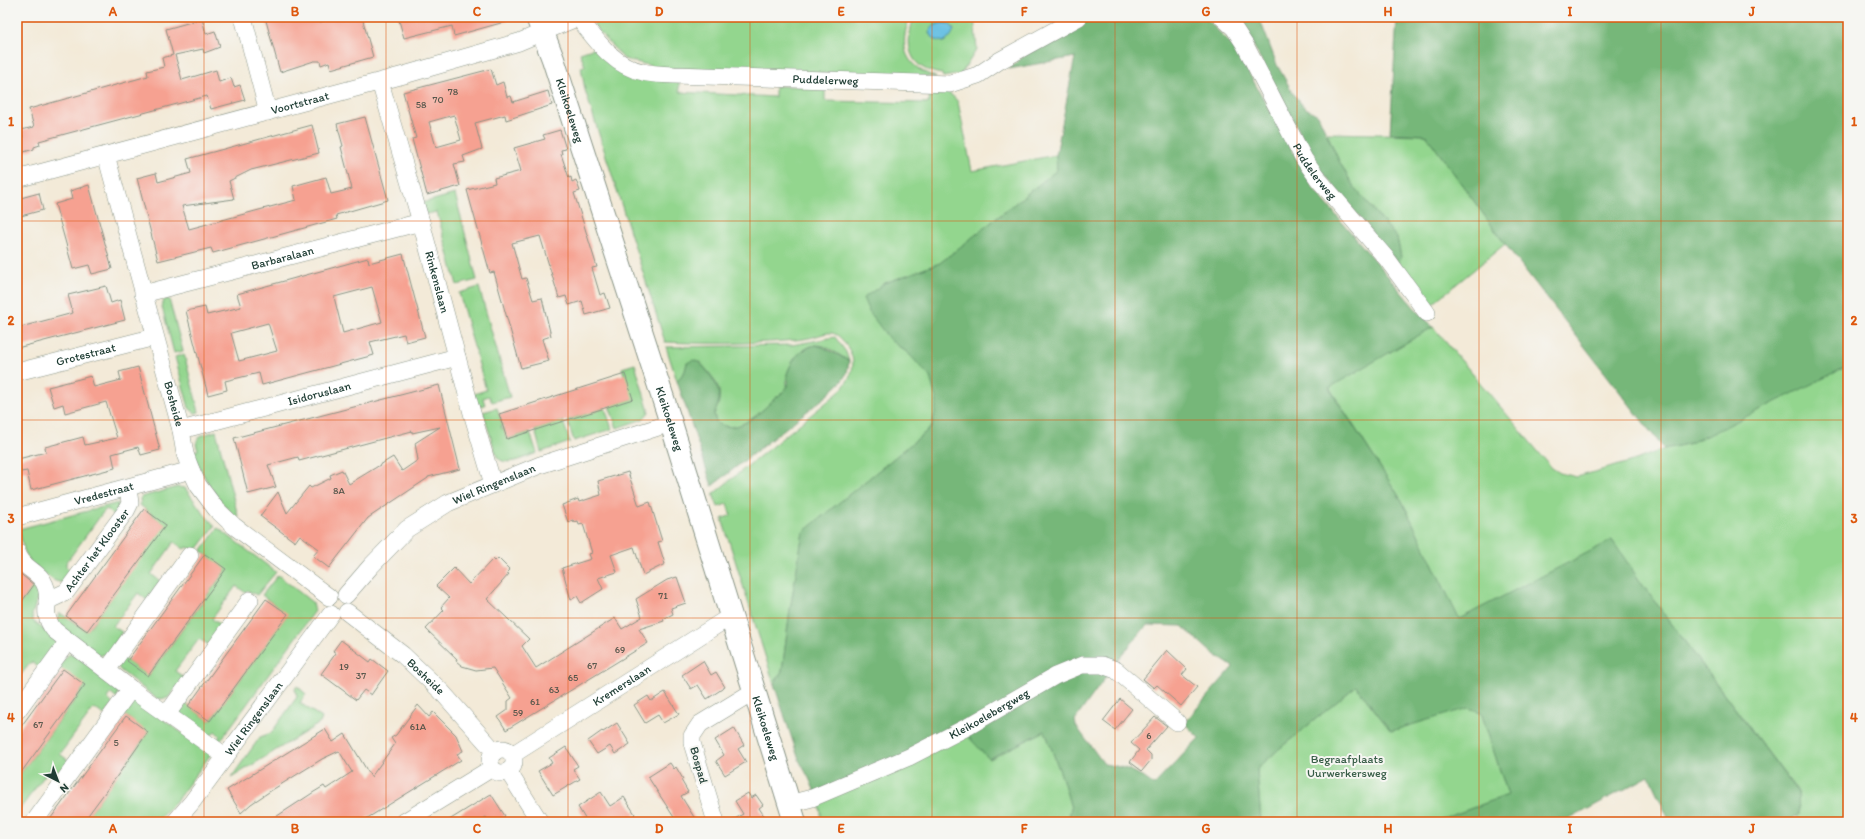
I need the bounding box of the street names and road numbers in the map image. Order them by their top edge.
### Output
street label: Puddelerweg [792,72,860,88]
street label: Kleikoeleweg [553,76,587,145]
street label: Voortstraat [269,88,331,117]
street label: Puddelerweg [1290,141,1340,203]
street label: Barbaralaan [250,243,316,273]
street label: Rinkenslaan [422,249,452,315]
street label: Grotestraat [55,340,118,369]
street label: Isidoruslaan [286,378,352,408]
street label: Bosheide [161,380,187,428]
street label: Kleikoeleweg [653,385,687,454]
street label: Wiel Ringenslaan [450,461,538,507]
street label: Vredestraat [73,479,136,508]
street label: Achter het Klooster [62,506,132,595]
street label: Bosheide [404,656,448,698]
street label: Kremerslaan [590,662,654,709]
street label: Wiel Ringenslaan [222,679,286,758]
street label: Kleikoelebergweg [947,685,1032,742]
street label: Kleikoeleweg [749,694,783,763]
street label: Bospad [687,745,711,785]

